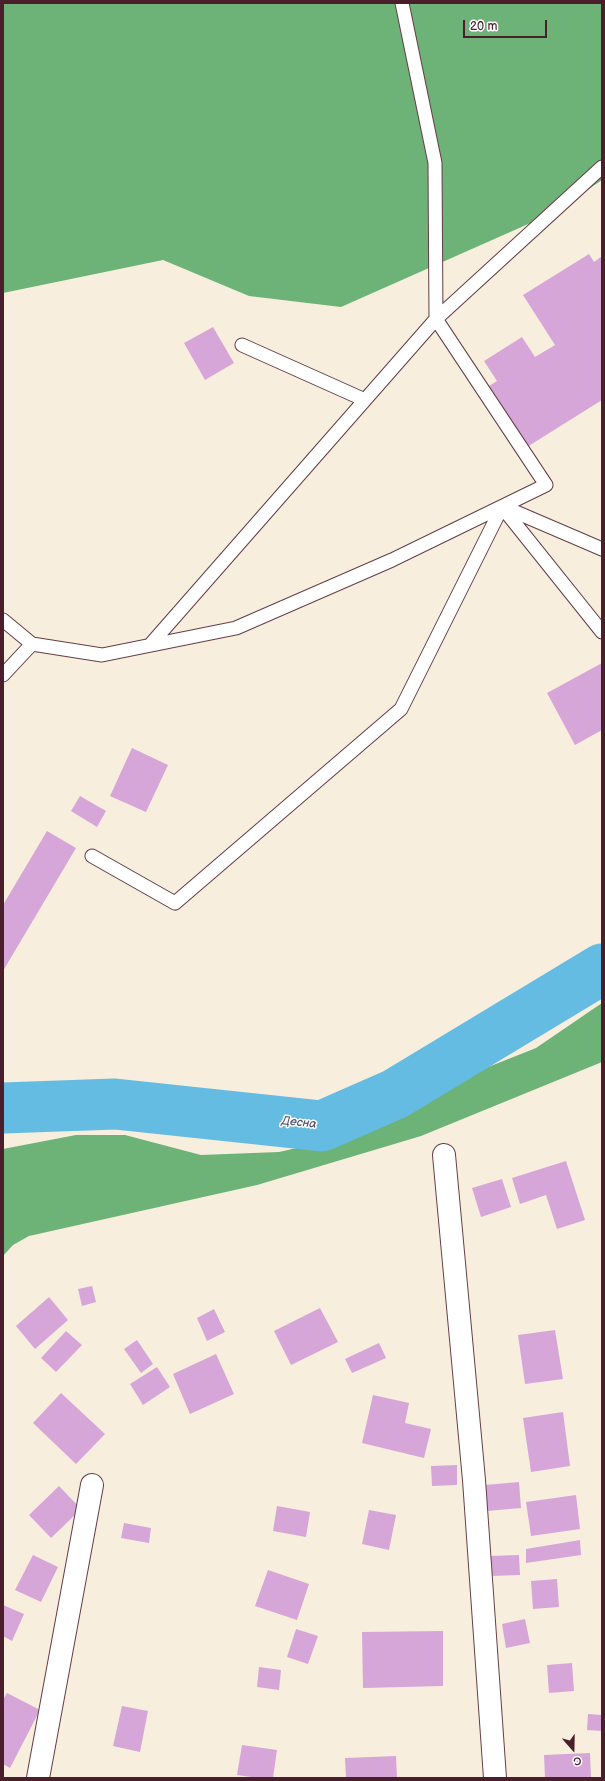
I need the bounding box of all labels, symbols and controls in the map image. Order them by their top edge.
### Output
scale bar [465,12,549,38]
text: 20 m [470,19,497,34]
water label: Десна [281,1114,317,1132]
north arrow [553,1729,593,1769]
text: С [571,1753,583,1768]

